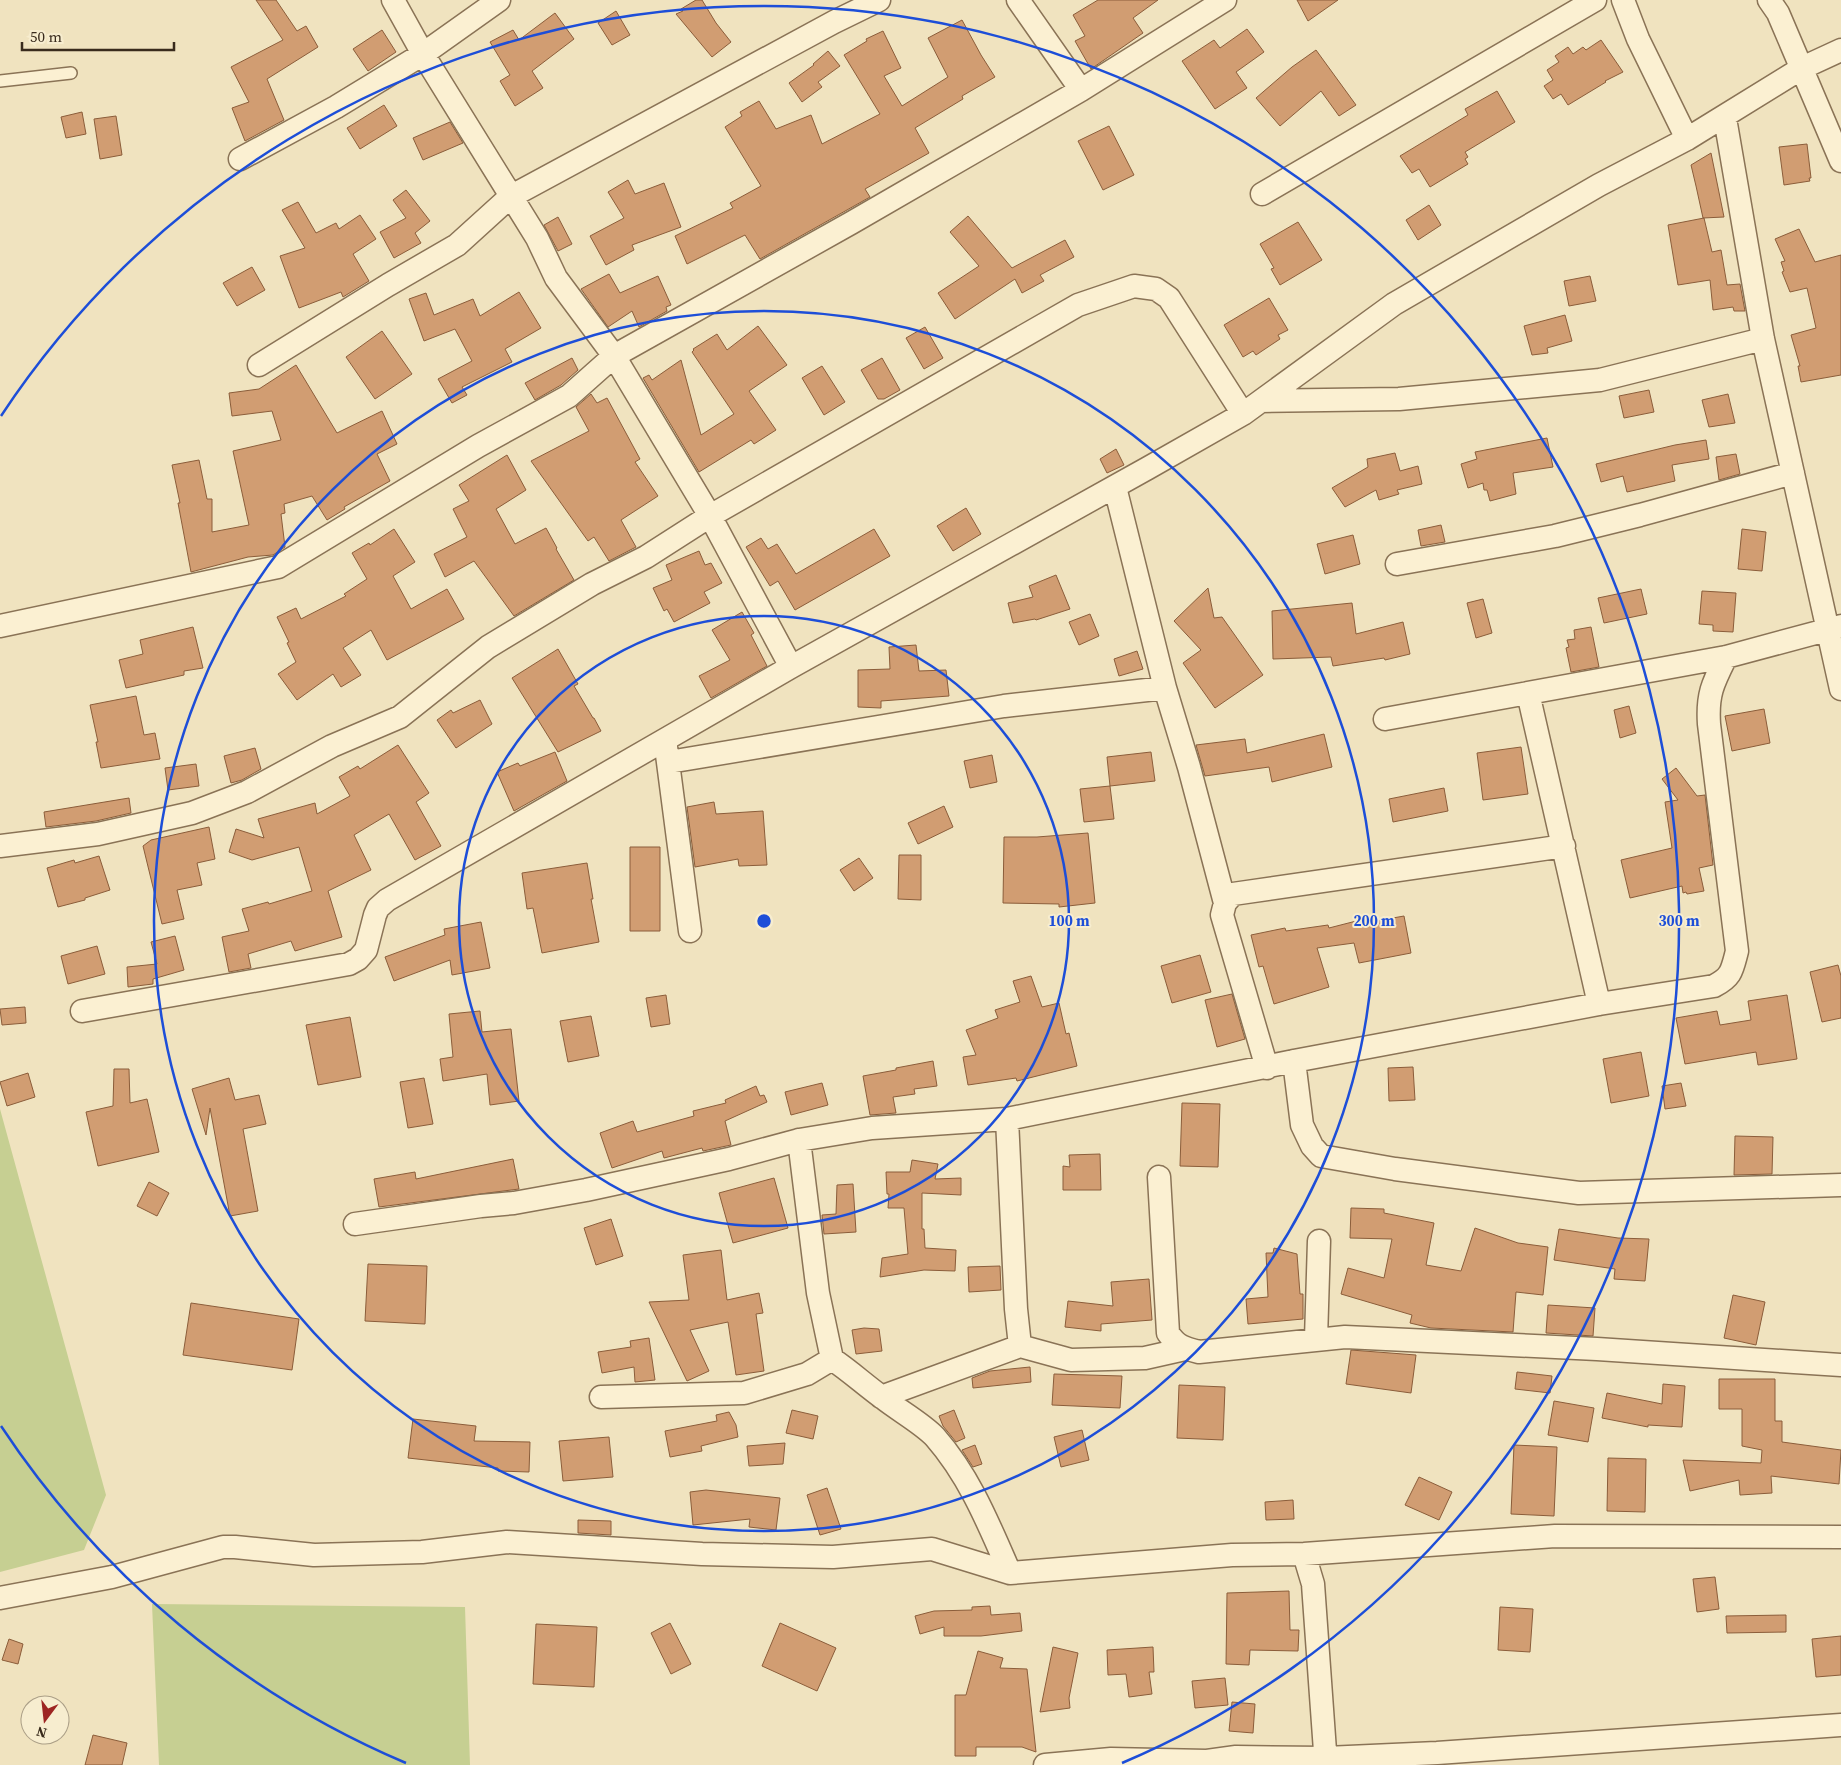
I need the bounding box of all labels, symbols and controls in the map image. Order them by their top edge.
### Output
scale bar [22,20,175,52]
text: 50 m [30,26,62,47]
text: 100 m [1048,910,1090,931]
text: 200 m [1353,910,1395,931]
text: 300 m [1658,910,1700,931]
centre of rings [755,912,773,930]
north arrow [20,1695,70,1745]
text: N [34,1722,49,1744]

